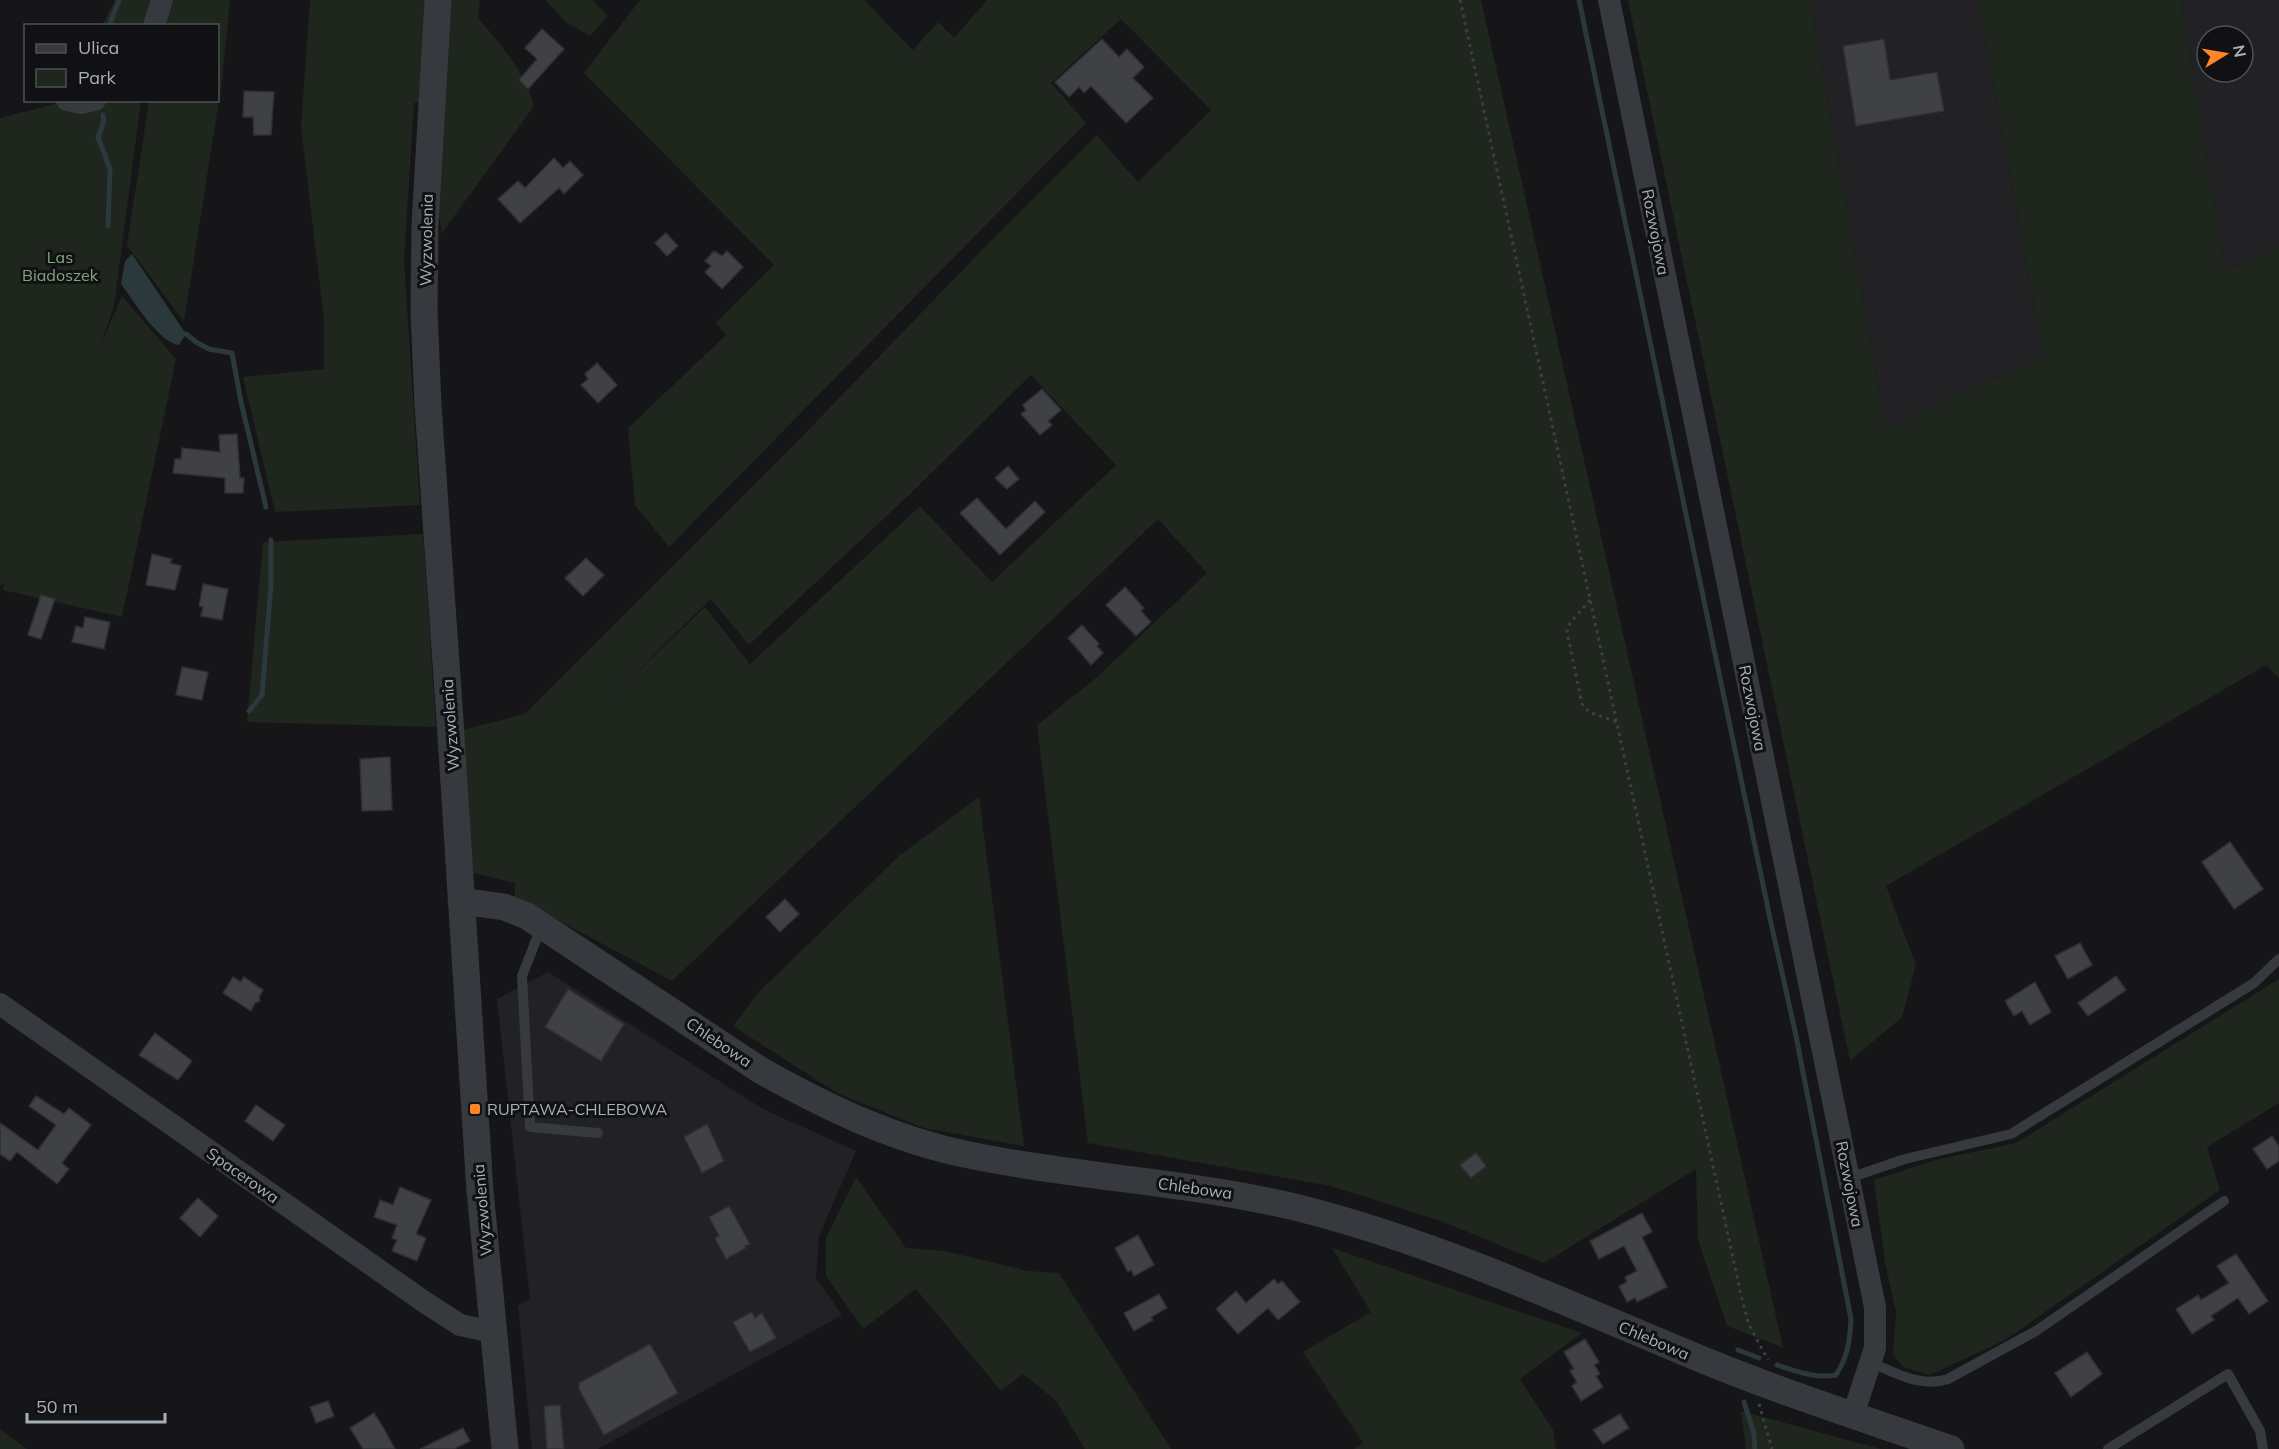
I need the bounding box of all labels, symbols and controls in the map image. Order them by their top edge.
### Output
legend [24,24,219,102]
north arrow [2195,24,2255,84]
text: Ulica [78,36,119,59]
text: N [2229,43,2251,59]
text: Park [78,66,117,89]
street label: Rozwojowa [1638,187,1674,277]
street label: Wyzwolenia [415,194,437,286]
park label: Las Biadoszek [22,247,99,285]
street label: Rozwojowa [1735,663,1771,753]
street label: Wyzwolenia [437,678,463,772]
street label: Chlebowa [682,1013,756,1071]
place label: RUPTAWA-CHLEBOWA [487,1099,668,1119]
marker: RUPTAWA-CHLEBOWA [468,1102,482,1116]
street label: Rozwojowa [1832,1139,1868,1229]
street label: Spacerowa [203,1143,283,1207]
street label: Wyzwolenia [468,1163,496,1257]
street label: Chlebowa [1157,1173,1233,1203]
street label: Chlebowa [1616,1316,1692,1364]
scale bar [27,1386,165,1424]
text: 50 m [36,1395,78,1418]

